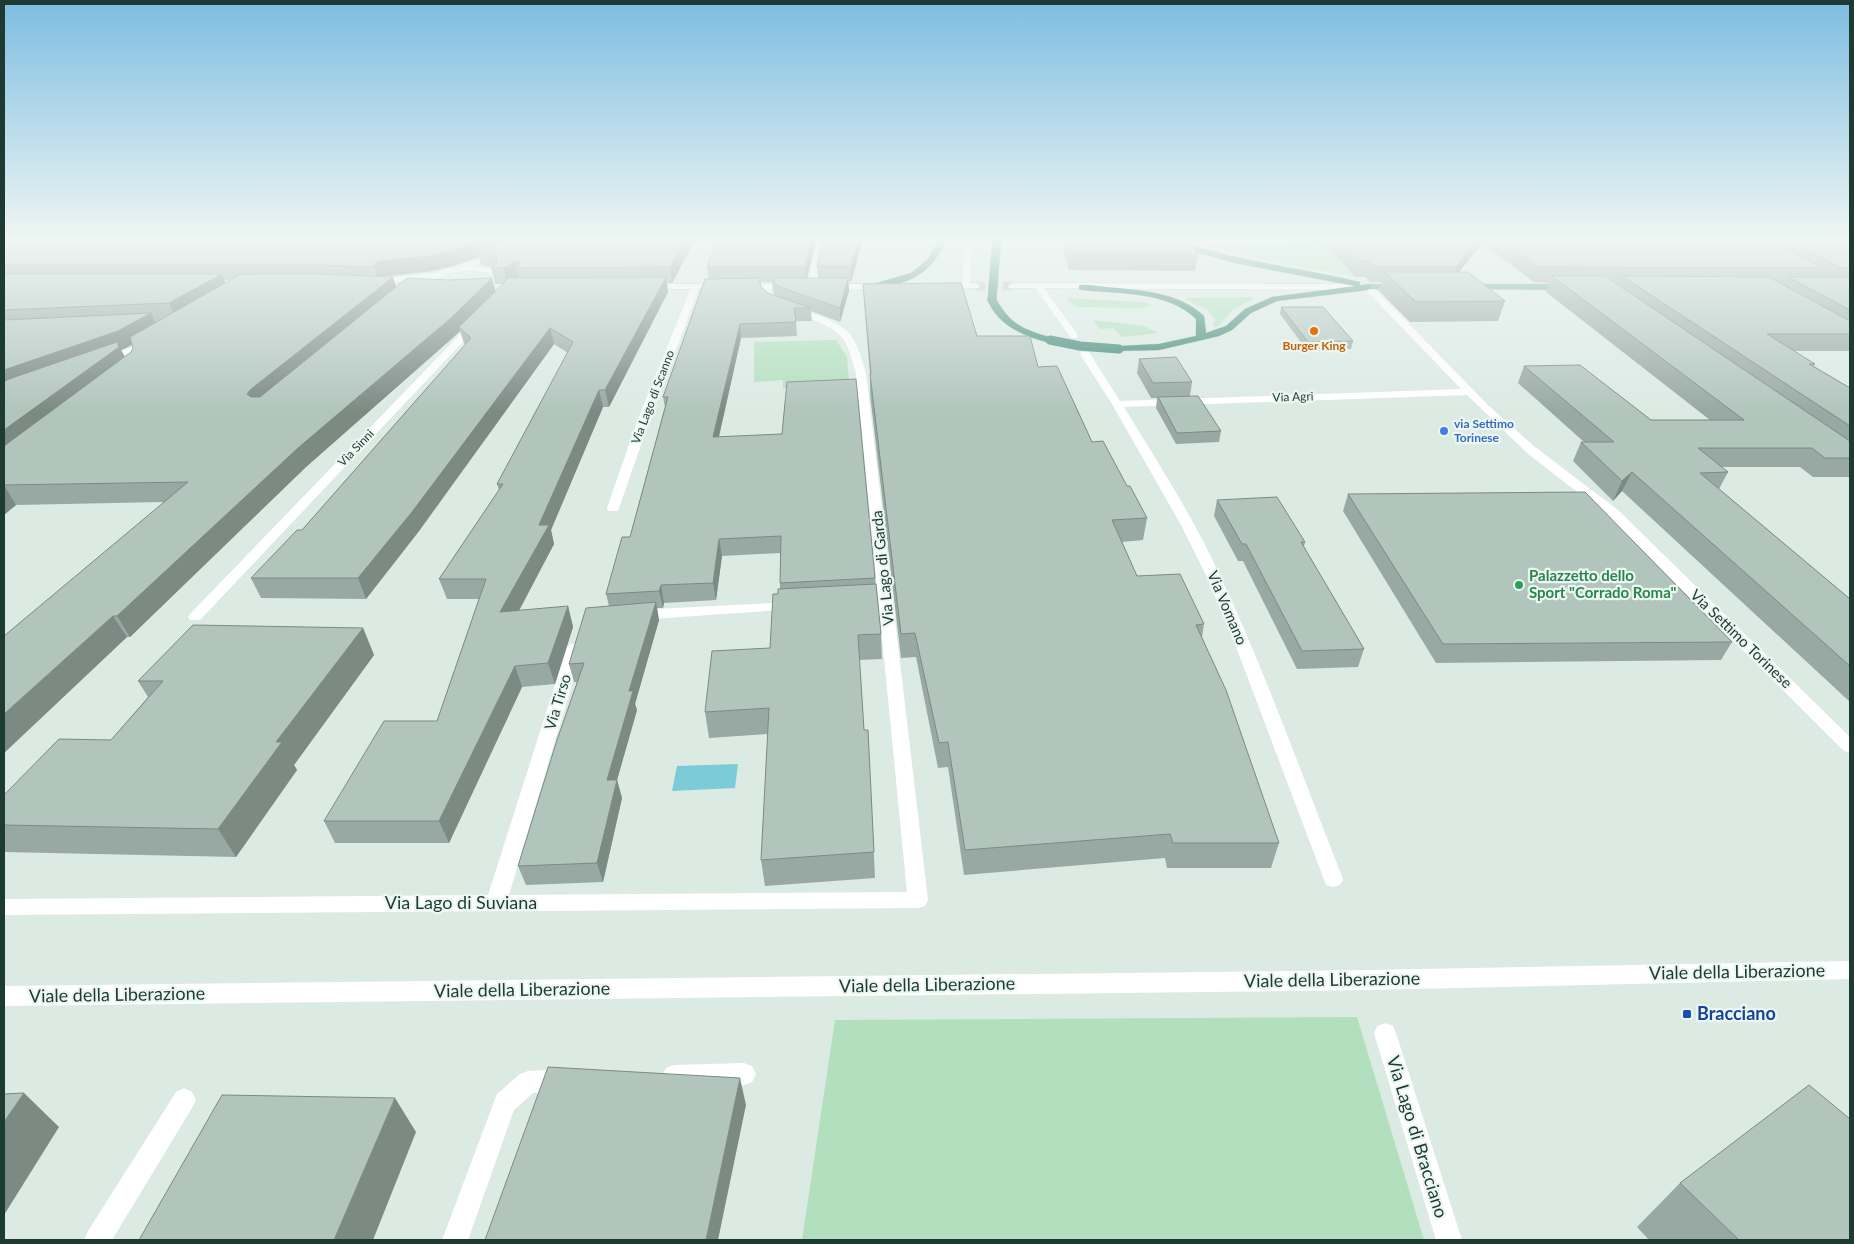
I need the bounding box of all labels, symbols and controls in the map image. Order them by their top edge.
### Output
marker: Burger King [1308,325,1320,337]
place label: Burger King [1282,338,1346,353]
street label: Via Lago di Scanno [628,348,677,446]
street label: Via Agri [1272,388,1314,405]
place label: via Settimo Torinese [1454,416,1514,445]
marker: via Settimo Torinese [1438,425,1450,437]
street label: Via Sinni [334,426,377,469]
street label: Via Lago di Garda [867,510,897,626]
place label: Palazzetto dello Sport "Corrado Roma" [1529,566,1677,601]
street label: Via Vomano [1204,568,1252,647]
marker: Palazzetto dello Sport "Corrado Roma" [1513,579,1525,591]
street label: Via Settimo Torinese [1687,585,1796,692]
street label: Via Tirso [540,672,574,732]
street label: Via Lago di Suviana [385,891,537,913]
street label: Viale della Liberazione [1649,958,1825,984]
street label: Viale della Liberazione [1244,966,1420,992]
street label: Viale della Liberazione [839,971,1015,997]
street label: Viale della Liberazione [434,976,610,1002]
street label: Viale della Liberazione [29,981,205,1007]
place label: Bracciano [1697,1002,1776,1024]
marker: Bracciano [1681,1008,1693,1020]
street label: Via Lago di Bracciano [1383,1053,1453,1221]

